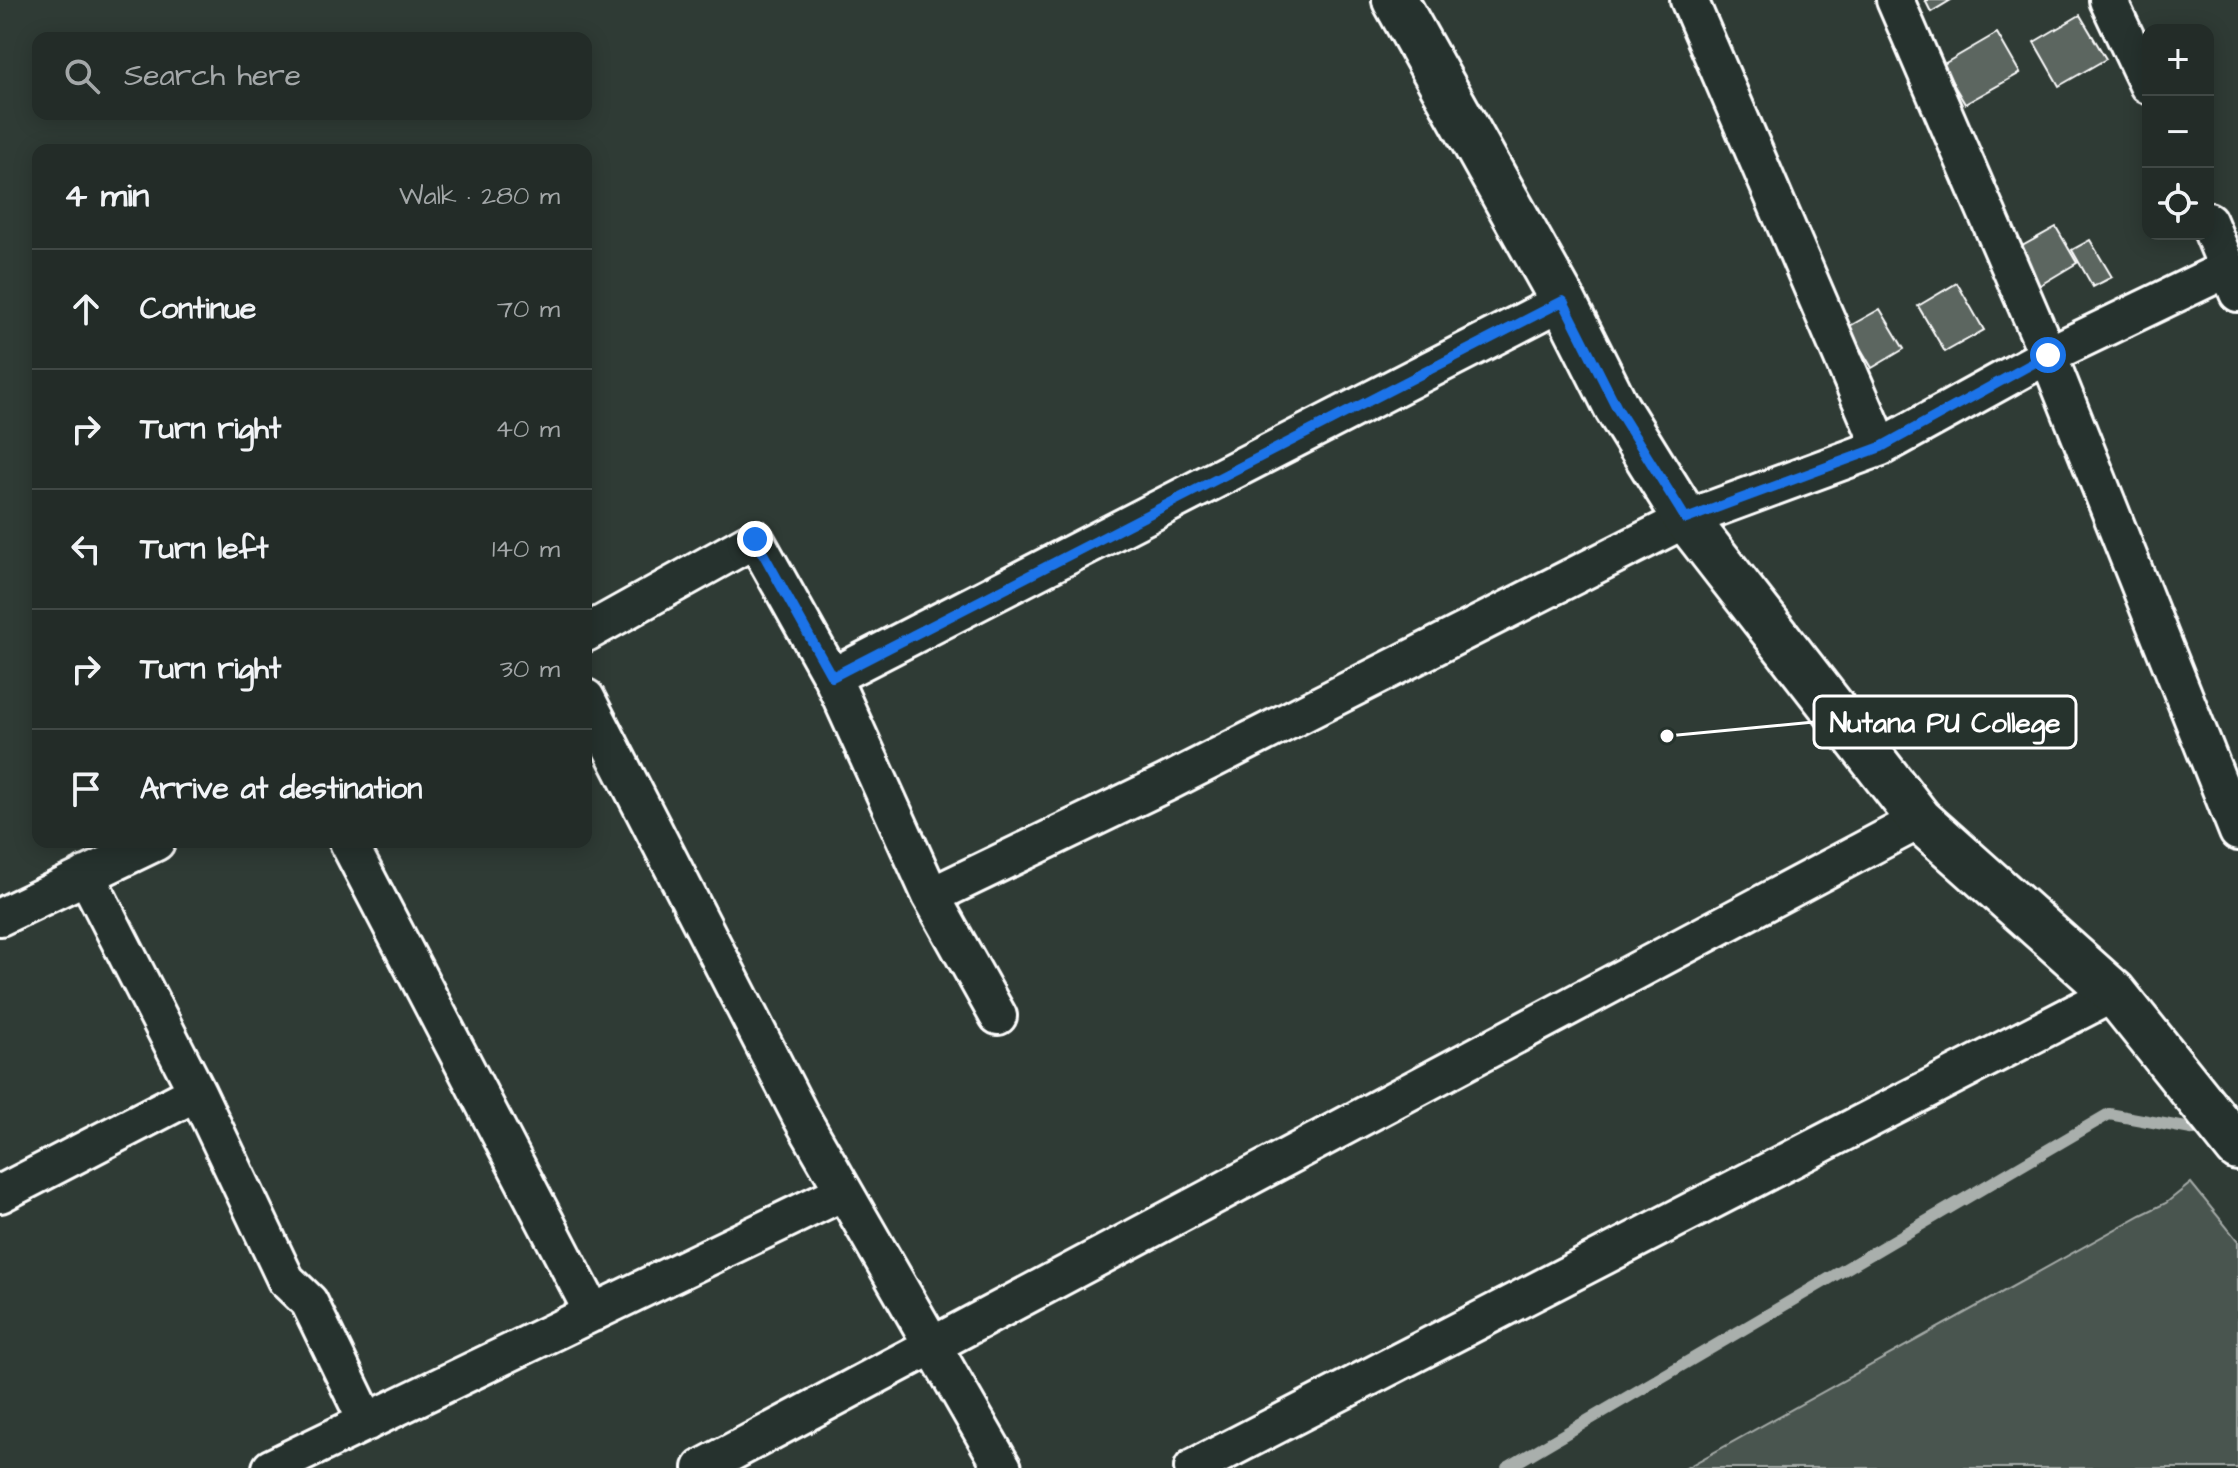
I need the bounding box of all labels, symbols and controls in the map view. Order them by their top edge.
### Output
map controls [2142,24,2214,240]
button: + [2142,24,2214,96]
search box [32,32,592,120]
icon: search [60,54,104,98]
text: Search here [124,55,301,97]
button: − [2142,96,2214,168]
button: locate [2142,168,2214,240]
text: 4 min [64,172,149,220]
text: Walk · 280 m [399,178,560,214]
icon: ahead [64,287,108,331]
text: Continue [140,288,256,330]
text: 70 m [497,291,560,327]
route start [2030,337,2066,373]
icon: right [64,407,108,451]
text: Turn right [140,408,281,450]
text: 40 m [495,411,560,447]
route end [737,521,773,557]
icon: left [64,527,108,571]
text: Turn left [140,528,268,570]
text: 140 m [492,531,560,567]
icon: right [64,647,108,691]
text: Turn right [140,648,281,690]
text: 30 m [500,651,560,687]
callout: Nutana PU College [1814,696,2076,748]
text: Nutana PU College [1830,704,2060,745]
icon: arrive [64,767,108,811]
text: Arrive at destination [140,768,422,810]

